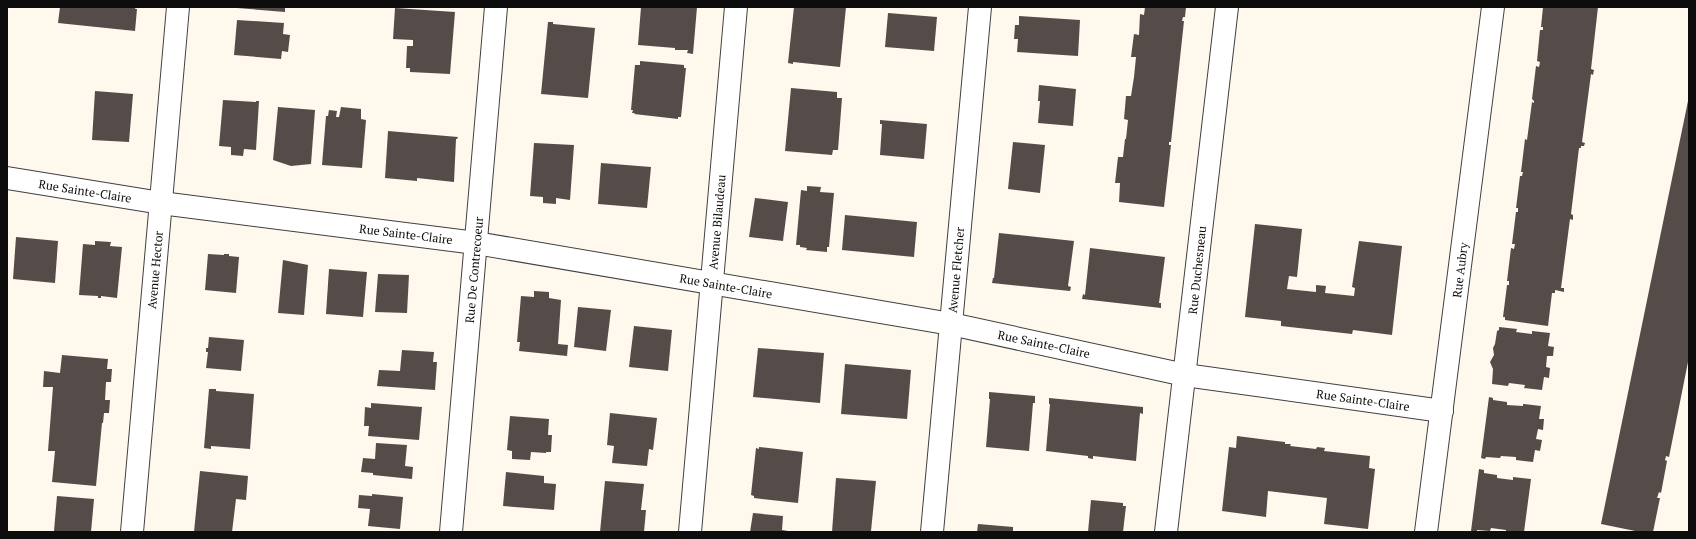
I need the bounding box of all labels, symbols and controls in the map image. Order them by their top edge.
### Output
street label: Avenue Bilaudeau [705,174,729,270]
street label: Rue Sainte-Claire [37,176,133,206]
street label: Rue De Contrecoeur [462,216,486,324]
street label: Rue Sainte-Claire [358,221,454,247]
street label: Rue Duchesneau [1185,225,1209,315]
street label: Avenue Fletcher [945,226,967,314]
street label: Avenue Hector [144,230,166,310]
street label: Rue Aubry [1449,240,1471,299]
street label: Rue Sainte-Claire [678,270,774,302]
street label: Rue Sainte-Claire [996,327,1092,361]
street label: Rue Sainte-Claire [1315,386,1411,414]

